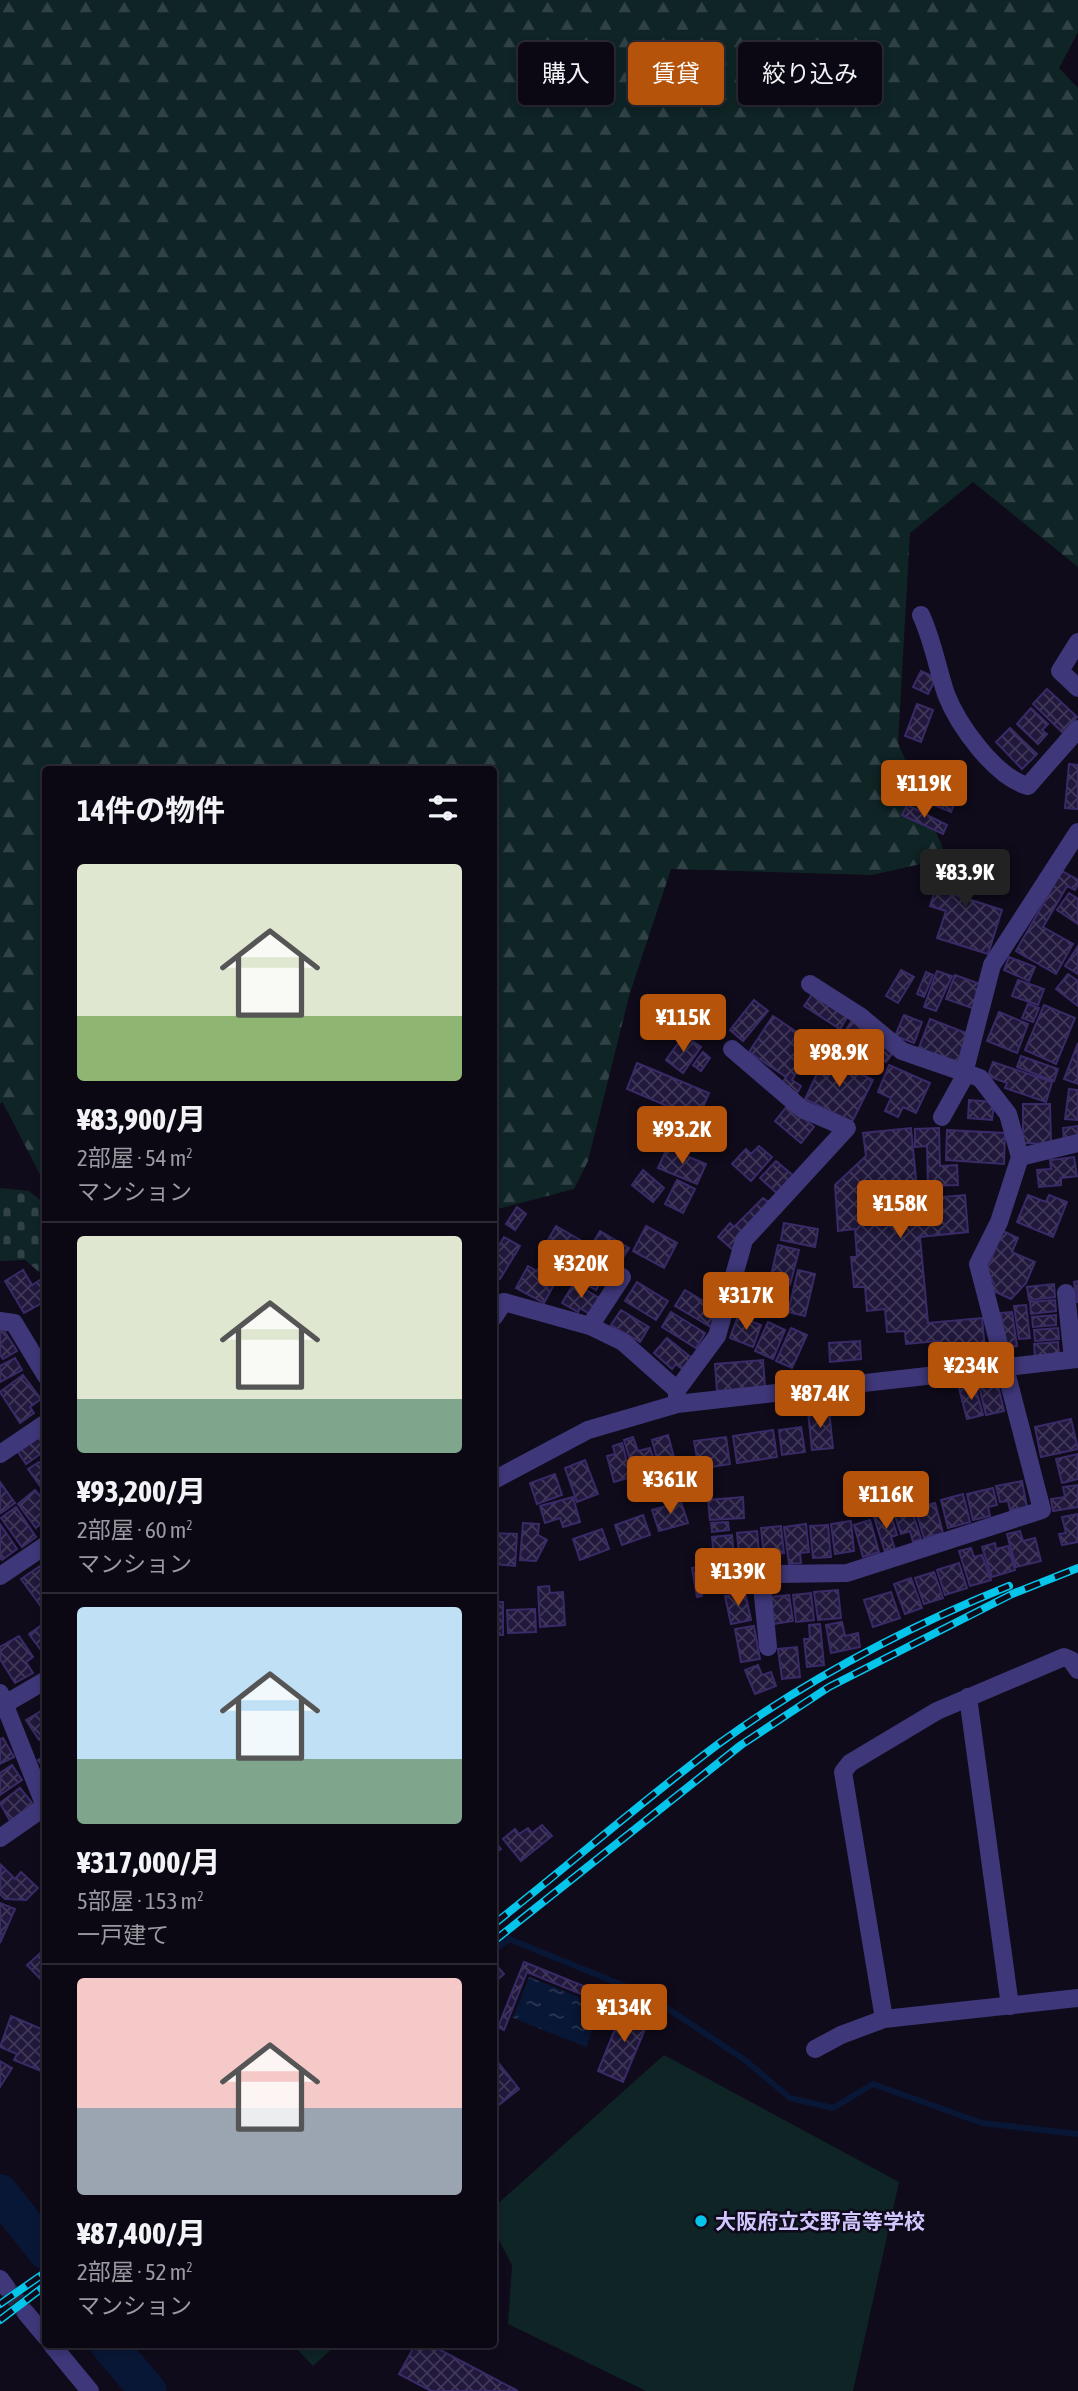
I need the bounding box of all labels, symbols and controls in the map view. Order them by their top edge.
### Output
chip: 購入 [518,42,614,105]
chip: 賃貸 [628,42,724,105]
chip: 絞り込み [738,42,882,105]
pin: ¥119K [875,760,973,820]
text: ¥119K [897,770,951,796]
icon: filters [424,789,462,827]
text: 14件の物件 [77,793,225,827]
pin: ¥83.9K [908,850,1022,909]
text: ¥83.9K [936,859,994,885]
icon: home [207,910,333,1036]
pin: ¥115K [634,995,732,1054]
text: ¥115K [656,1004,710,1030]
pin: ¥98.9K [782,1030,896,1089]
text: ¥98.9K [810,1039,868,1065]
text: ¥83,900/月 [77,1102,206,1136]
pin: ¥93.2K [625,1106,739,1166]
text: ¥93.2K [653,1116,711,1142]
text: 2部屋 · 54 m² [77,1145,193,1171]
text: マンション [77,1179,192,1205]
pin: ¥158K [851,1180,949,1240]
text: ¥158K [873,1190,927,1216]
pin: ¥320K [532,1240,630,1300]
text: ¥320K [554,1250,608,1276]
pin: ¥317K [697,1272,795,1332]
icon: home [207,1282,333,1408]
text: ¥317K [719,1282,773,1308]
pin: ¥234K [922,1342,1020,1402]
text: ¥234K [944,1352,998,1378]
pin: ¥87.4K [763,1370,877,1430]
text: ¥87.4K [791,1380,849,1406]
pin: ¥361K [621,1456,719,1516]
text: ¥361K [643,1466,697,1492]
pin: ¥116K [837,1472,935,1531]
text: ¥93,200/月 [77,1474,206,1508]
text: ¥116K [859,1481,913,1507]
text: 2部屋 · 60 m² [77,1517,193,1543]
pin: ¥139K [689,1548,787,1608]
text: マンション [77,1551,192,1577]
text: ¥139K [711,1558,765,1584]
icon: home [207,1653,333,1779]
text: ¥317,000/月 [77,1845,220,1879]
text: 5部屋 · 153 m² [77,1888,204,1914]
text: 一戸建て [77,1922,169,1948]
pin: ¥134K [575,1984,673,2044]
text: ¥134K [597,1994,651,2020]
icon: home [207,2024,333,2150]
place label: 大阪府立交野高等学校 [715,2209,925,2233]
marker: 大阪府立交野高等学校 [693,2213,709,2229]
text: ¥87,400/月 [77,2216,206,2250]
text: 2部屋 · 52 m² [77,2259,193,2285]
text: マンション [77,2293,192,2319]

